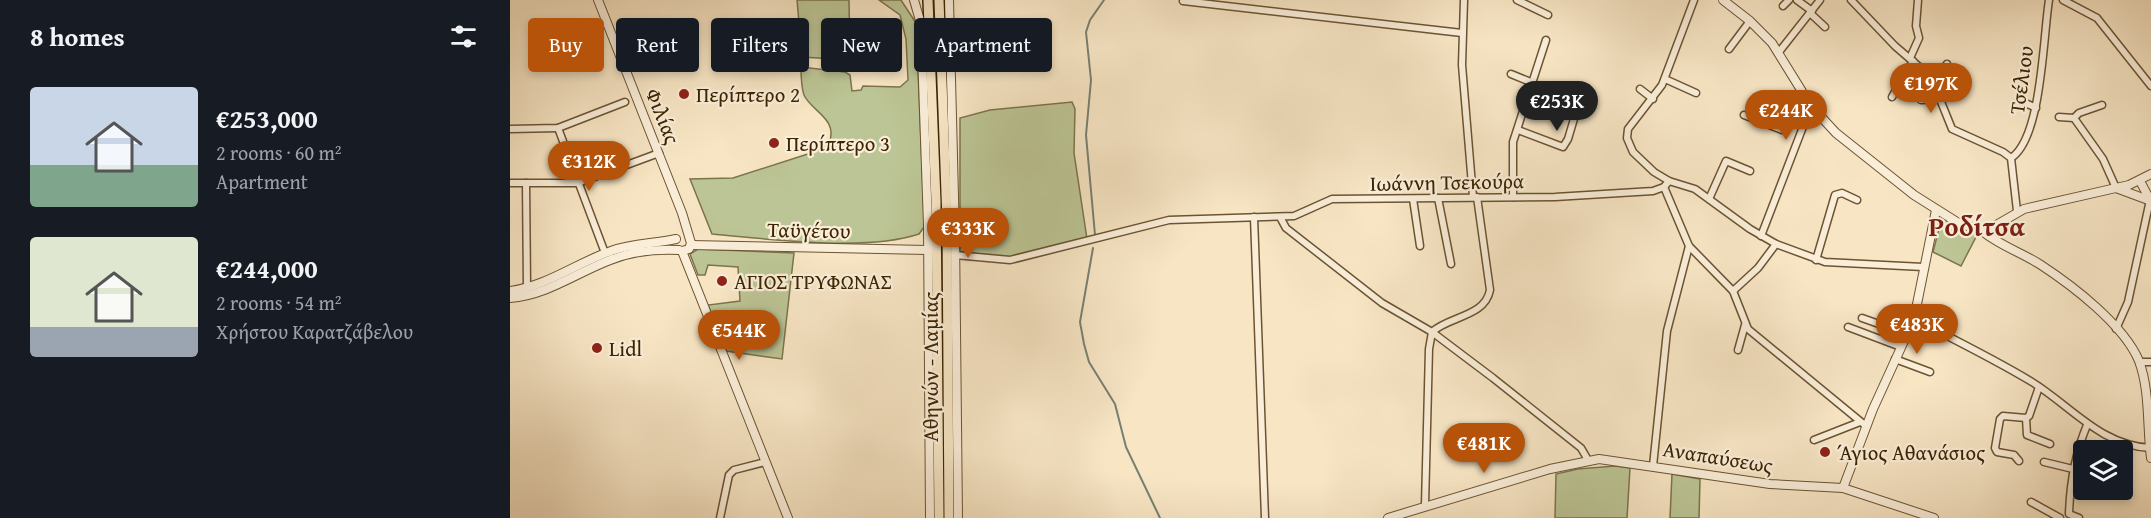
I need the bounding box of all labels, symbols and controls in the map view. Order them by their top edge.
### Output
text: 8 homes [30,17,125,56]
chip: Buy [528,18,604,72]
chip: Rent [616,18,699,72]
chip: Filters [711,18,809,72]
chip: New [821,18,902,72]
chip: Apartment [914,18,1052,72]
icon: filters [447,20,480,53]
street label: Τσέλιου [2001,44,2041,116]
pin: €197K [1889,63,1973,114]
text: €197K [1904,68,1958,97]
place label: Περίπτερο 2 [696,79,800,110]
pin: €253K [1515,81,1599,132]
street label: Φιλίας [638,83,688,149]
text: €253K [1530,86,1584,115]
marker: Περίπτερο 2 [677,87,691,101]
pin: €244K [1744,90,1828,141]
text: €244K [1759,95,1813,124]
text: €253,000 [216,99,318,138]
icon: home [78,111,150,183]
place label: Περίπτερο 3 [786,128,890,159]
marker: Περίπτερο 3 [767,136,781,150]
text: 2 rooms · 60 m² [216,138,342,167]
pin: €312K [547,141,631,192]
text: €312K [562,146,616,175]
street label: Ιωάννη Τσεκούρα [1369,165,1525,199]
text: Apartment [216,167,308,196]
district label: Ροδίτσα [1929,206,2025,246]
pin: €333K [926,208,1010,259]
text: €333K [941,213,995,242]
street label: Ταϋγέτου [767,214,851,246]
text: €244,000 [216,249,318,288]
icon: home [78,261,150,333]
place label: ΑΓΙΟΣ ΤΡΥΦΩΝΑΣ [734,266,892,297]
marker: ΑΓΙΟΣ ΤΡΥΦΩΝΑΣ [715,274,729,288]
text: 2 rooms · 54 m² [216,288,342,317]
street label: Αθηνών - Λαμίας [915,292,946,442]
pin: €483K [1875,304,1959,355]
text: €483K [1890,309,1944,338]
pin: €544K [697,310,781,361]
text: €544K [712,315,766,344]
text: Χρήστου Καρατζάβελου [216,317,413,346]
place label: Lidl [609,333,642,364]
marker: Lidl [590,341,604,355]
pin: €481K [1442,423,1526,474]
text: €481K [1457,428,1511,457]
street label: Αναπαύσεως [1661,433,1775,481]
place label: Άγιος Αθανάσιος [1837,437,1985,468]
map controls [2073,440,2133,500]
button: layers [2073,440,2133,500]
marker: Άγιος Αθανάσιος [1818,445,1832,459]

